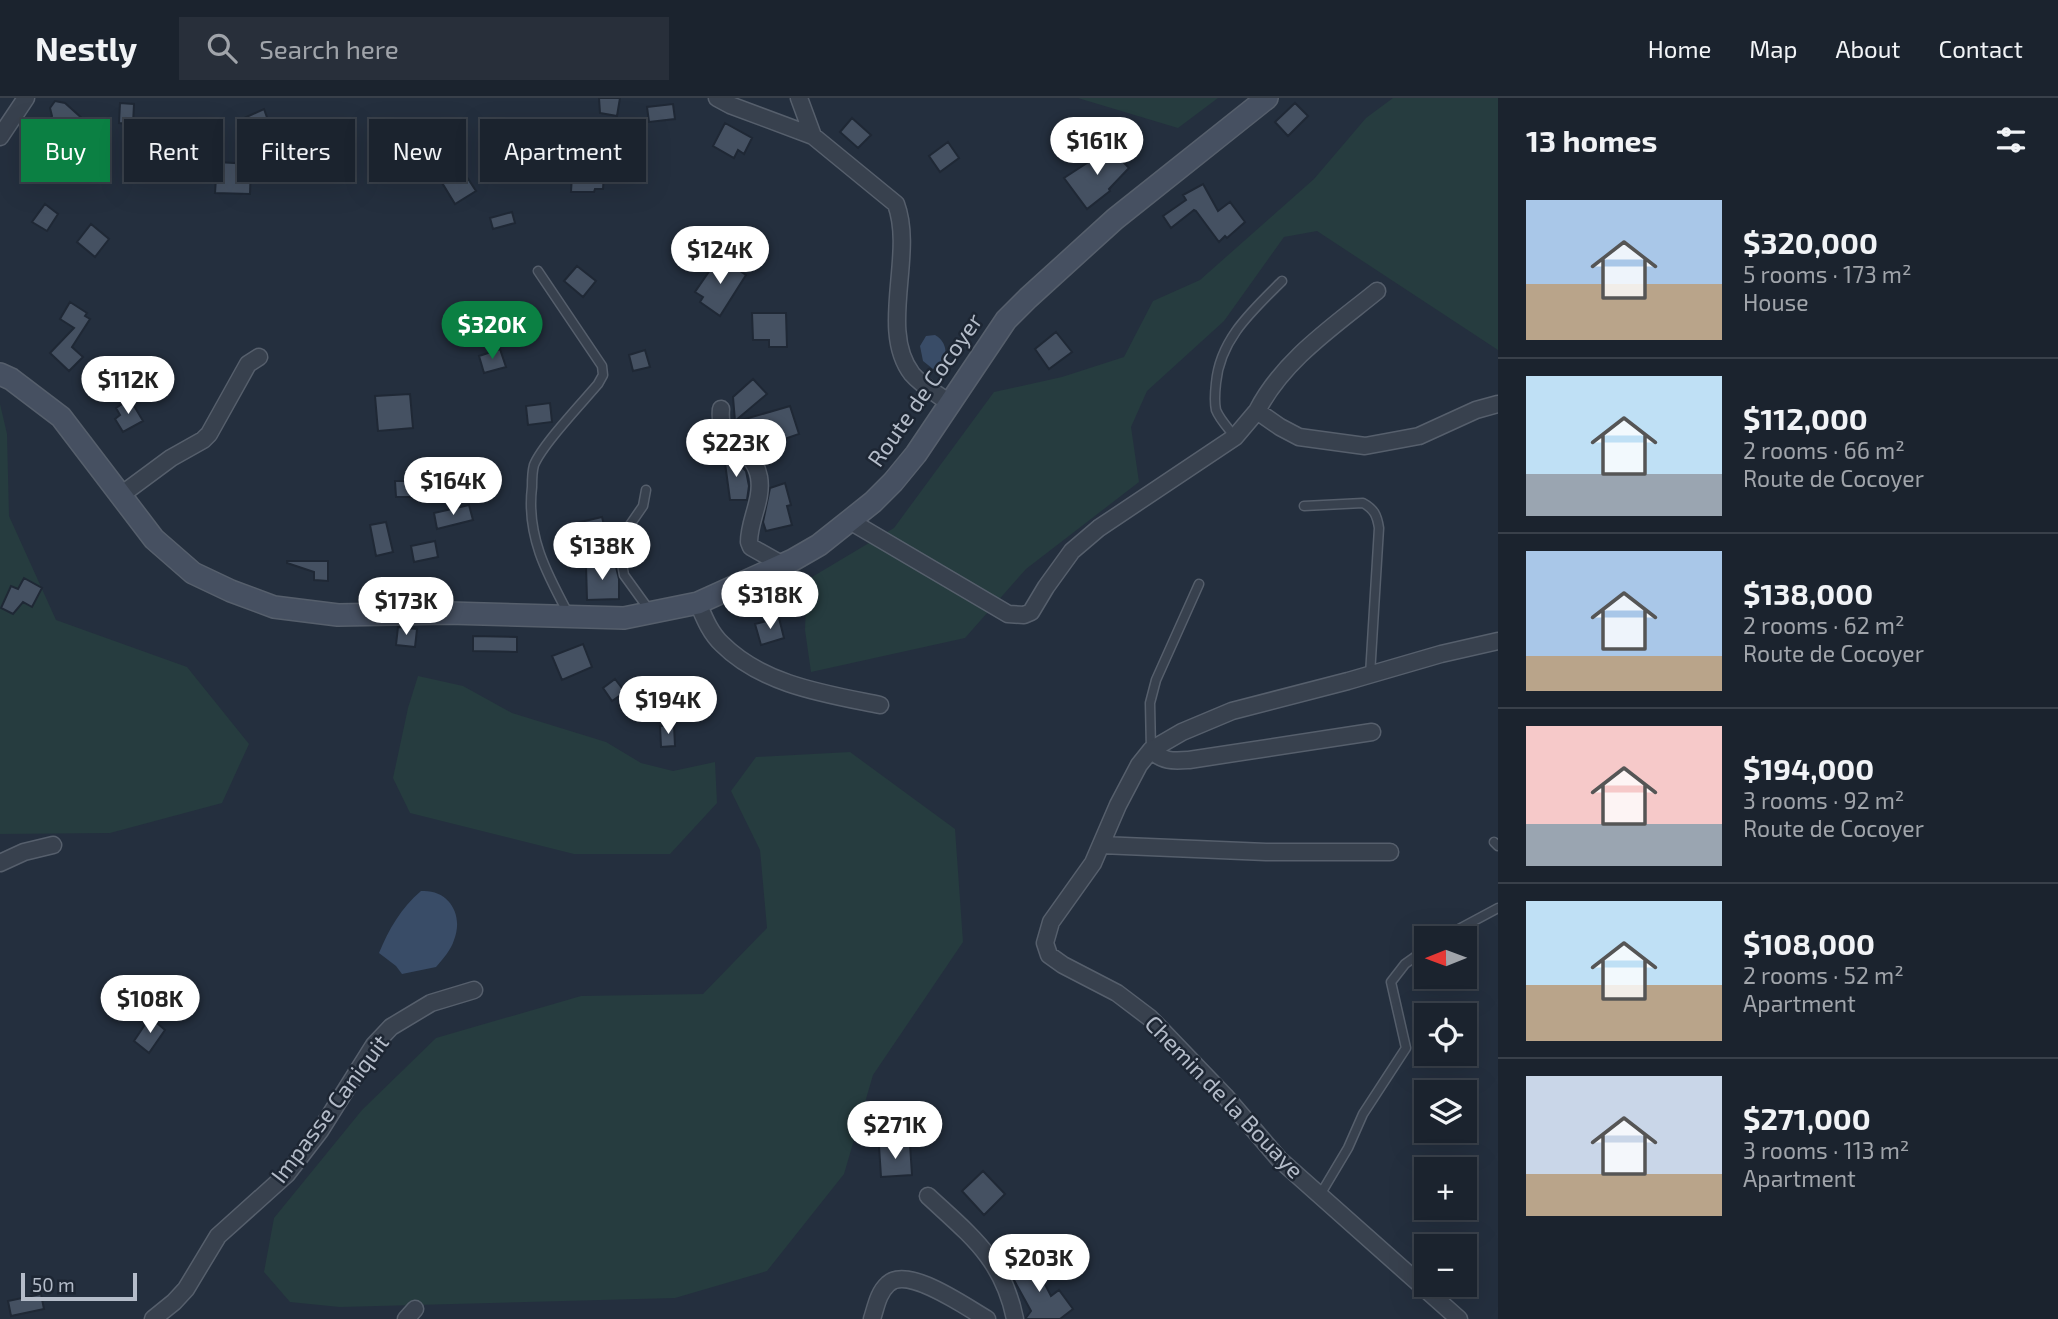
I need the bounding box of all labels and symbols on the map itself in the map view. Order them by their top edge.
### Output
pin: $161K [1048,118,1146,177]
pin: $124K [671,226,769,286]
pin: $320K [443,302,541,361]
street label: Route de Cocoyer [861,307,988,472]
pin: $112K [79,356,177,416]
pin: $223K [687,420,785,479]
pin: $164K [404,458,502,517]
pin: $138K [553,522,651,582]
pin: $318K [721,572,819,631]
pin: $173K [357,578,455,637]
pin: $194K [619,676,717,736]
north arrow [1414,926,1477,989]
pin: $108K [101,976,199,1035]
street label: Chemin de la Bouaye [1140,1009,1310,1184]
street label: Impasse Caniquit [264,1029,394,1188]
pin: $271K [846,1102,944,1161]
pin: $203K [990,1234,1088,1294]
scale bar [21,1270,136,1302]

